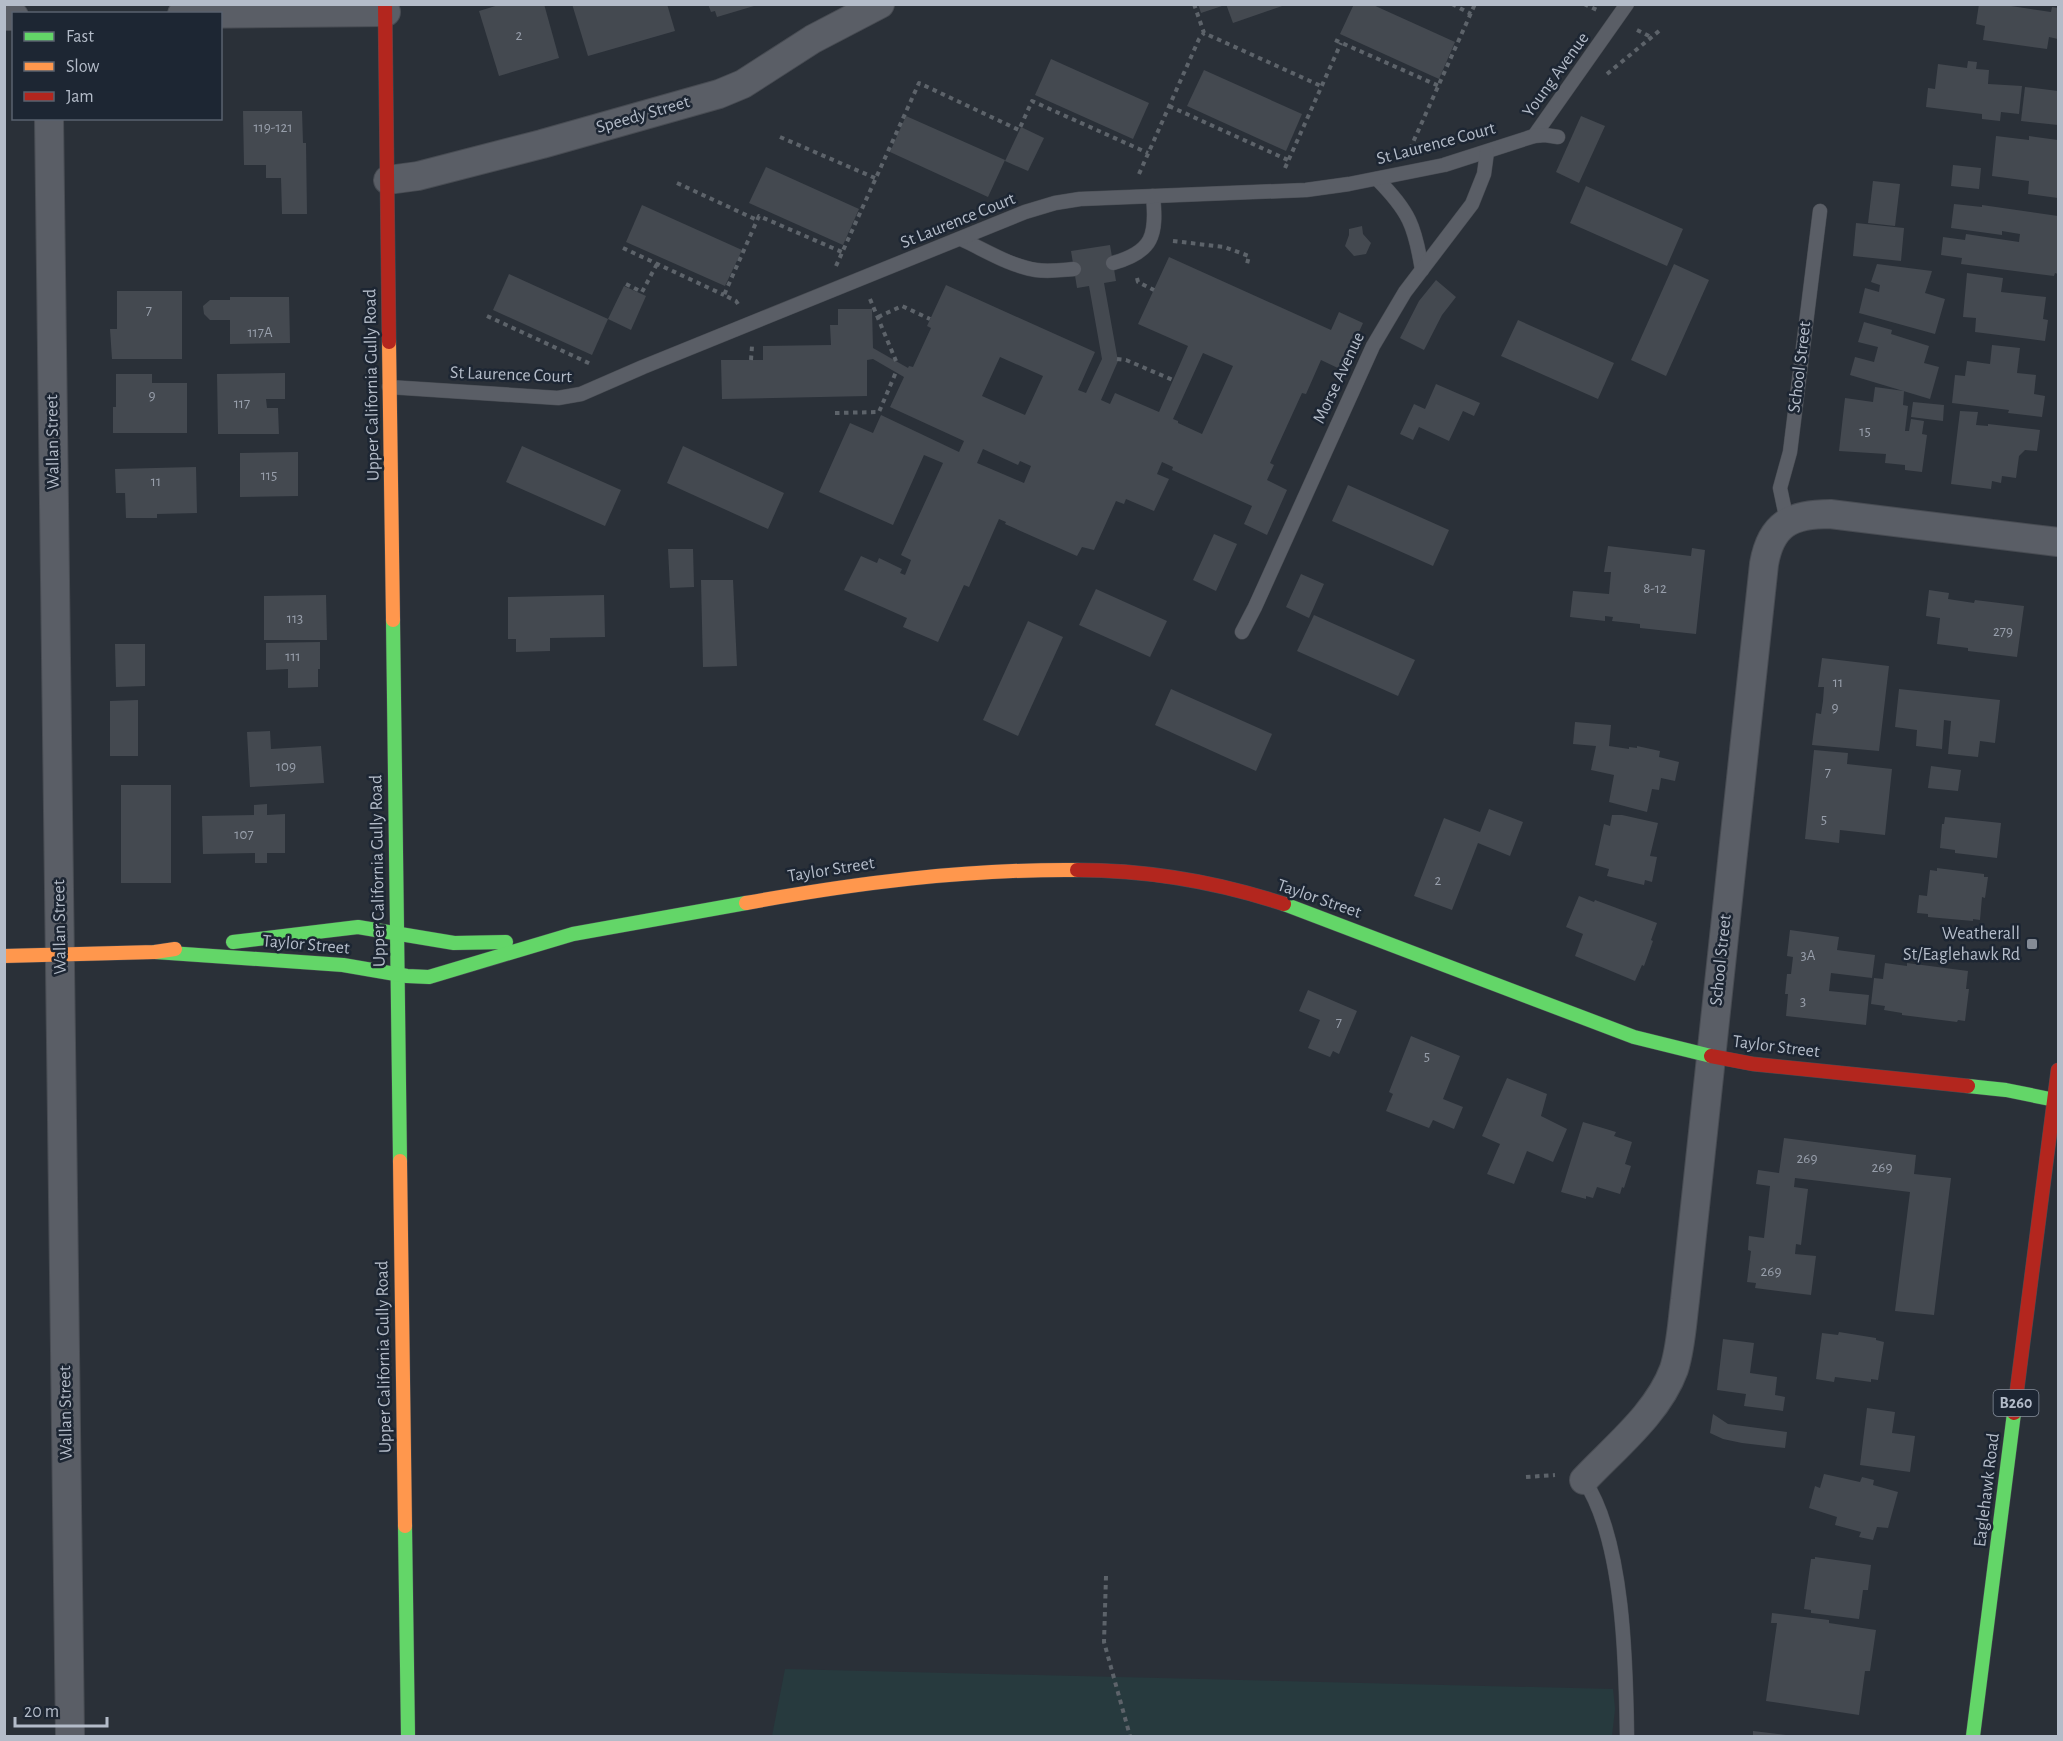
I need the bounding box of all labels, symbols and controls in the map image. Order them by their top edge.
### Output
legend [12,12,222,120]
text: Fast [66,28,94,46]
house number: 2 [516,28,523,43]
street label: Young Avenue [1519,29,1593,121]
text: Slow [66,58,99,76]
text: Jam [66,88,94,106]
street label: Speedy Street [594,93,692,137]
street label: St Laurence Court [1375,119,1497,168]
house number: 119-121 [253,120,293,135]
street label: St Laurence Court [898,190,1018,252]
street label: Upper California Gully Road [361,289,383,481]
house number: 7 [146,303,152,318]
street label: School Street [1785,320,1815,414]
house number: 117A [247,325,273,340]
street label: Morse Avenue [1310,329,1368,427]
street label: St Laurence Court [450,364,573,386]
house number: 9 [148,388,156,403]
street label: Wallan Street [43,394,63,490]
house number: 117 [234,396,250,411]
house number: 15 [1859,424,1871,439]
house number: 115 [261,468,277,483]
house number: 11 [151,474,161,489]
house number: 8-12 [1643,581,1667,596]
house number: 113 [287,611,303,626]
house number: 279 [1993,624,2013,639]
house number: 111 [285,649,301,664]
house number: 11 [1833,675,1843,690]
house number: 9 [1831,700,1839,715]
house number: 109 [276,759,296,774]
house number: 7 [1825,765,1831,780]
street label: Upper California Gully Road [367,775,389,967]
house number: 5 [1821,812,1827,827]
house number: 107 [234,827,254,842]
street label: Taylor Street [786,854,876,886]
house number: 2 [1435,873,1442,888]
street label: Taylor Street [1275,876,1364,922]
street label: Wallan Street [50,879,70,975]
street label: School Street [1707,913,1735,1007]
place label: Weatherall St/Eaglehawk Rd [1903,925,2020,964]
street label: Taylor Street [262,932,351,958]
marker: Weatherall St/Eaglehawk Rd [2025,937,2039,951]
house number: 3A [1801,948,1816,963]
house number: 3 [1800,994,1806,1009]
house number: 7 [1336,1015,1342,1030]
street label: Taylor Street [1731,1033,1821,1061]
house number: 5 [1424,1049,1430,1064]
house number: 269 [1797,1151,1817,1166]
house number: 269 [1872,1160,1892,1175]
street label: Upper California Gully Road [373,1261,395,1453]
house number: 269 [1761,1264,1781,1279]
street label: Wallan Street [56,1365,76,1461]
road number: B260 [1994,1390,2038,1416]
street label: Eaglehawk Road [1971,1432,2003,1548]
scale bar [15,1690,106,1728]
text: 20 m [24,1703,59,1721]

